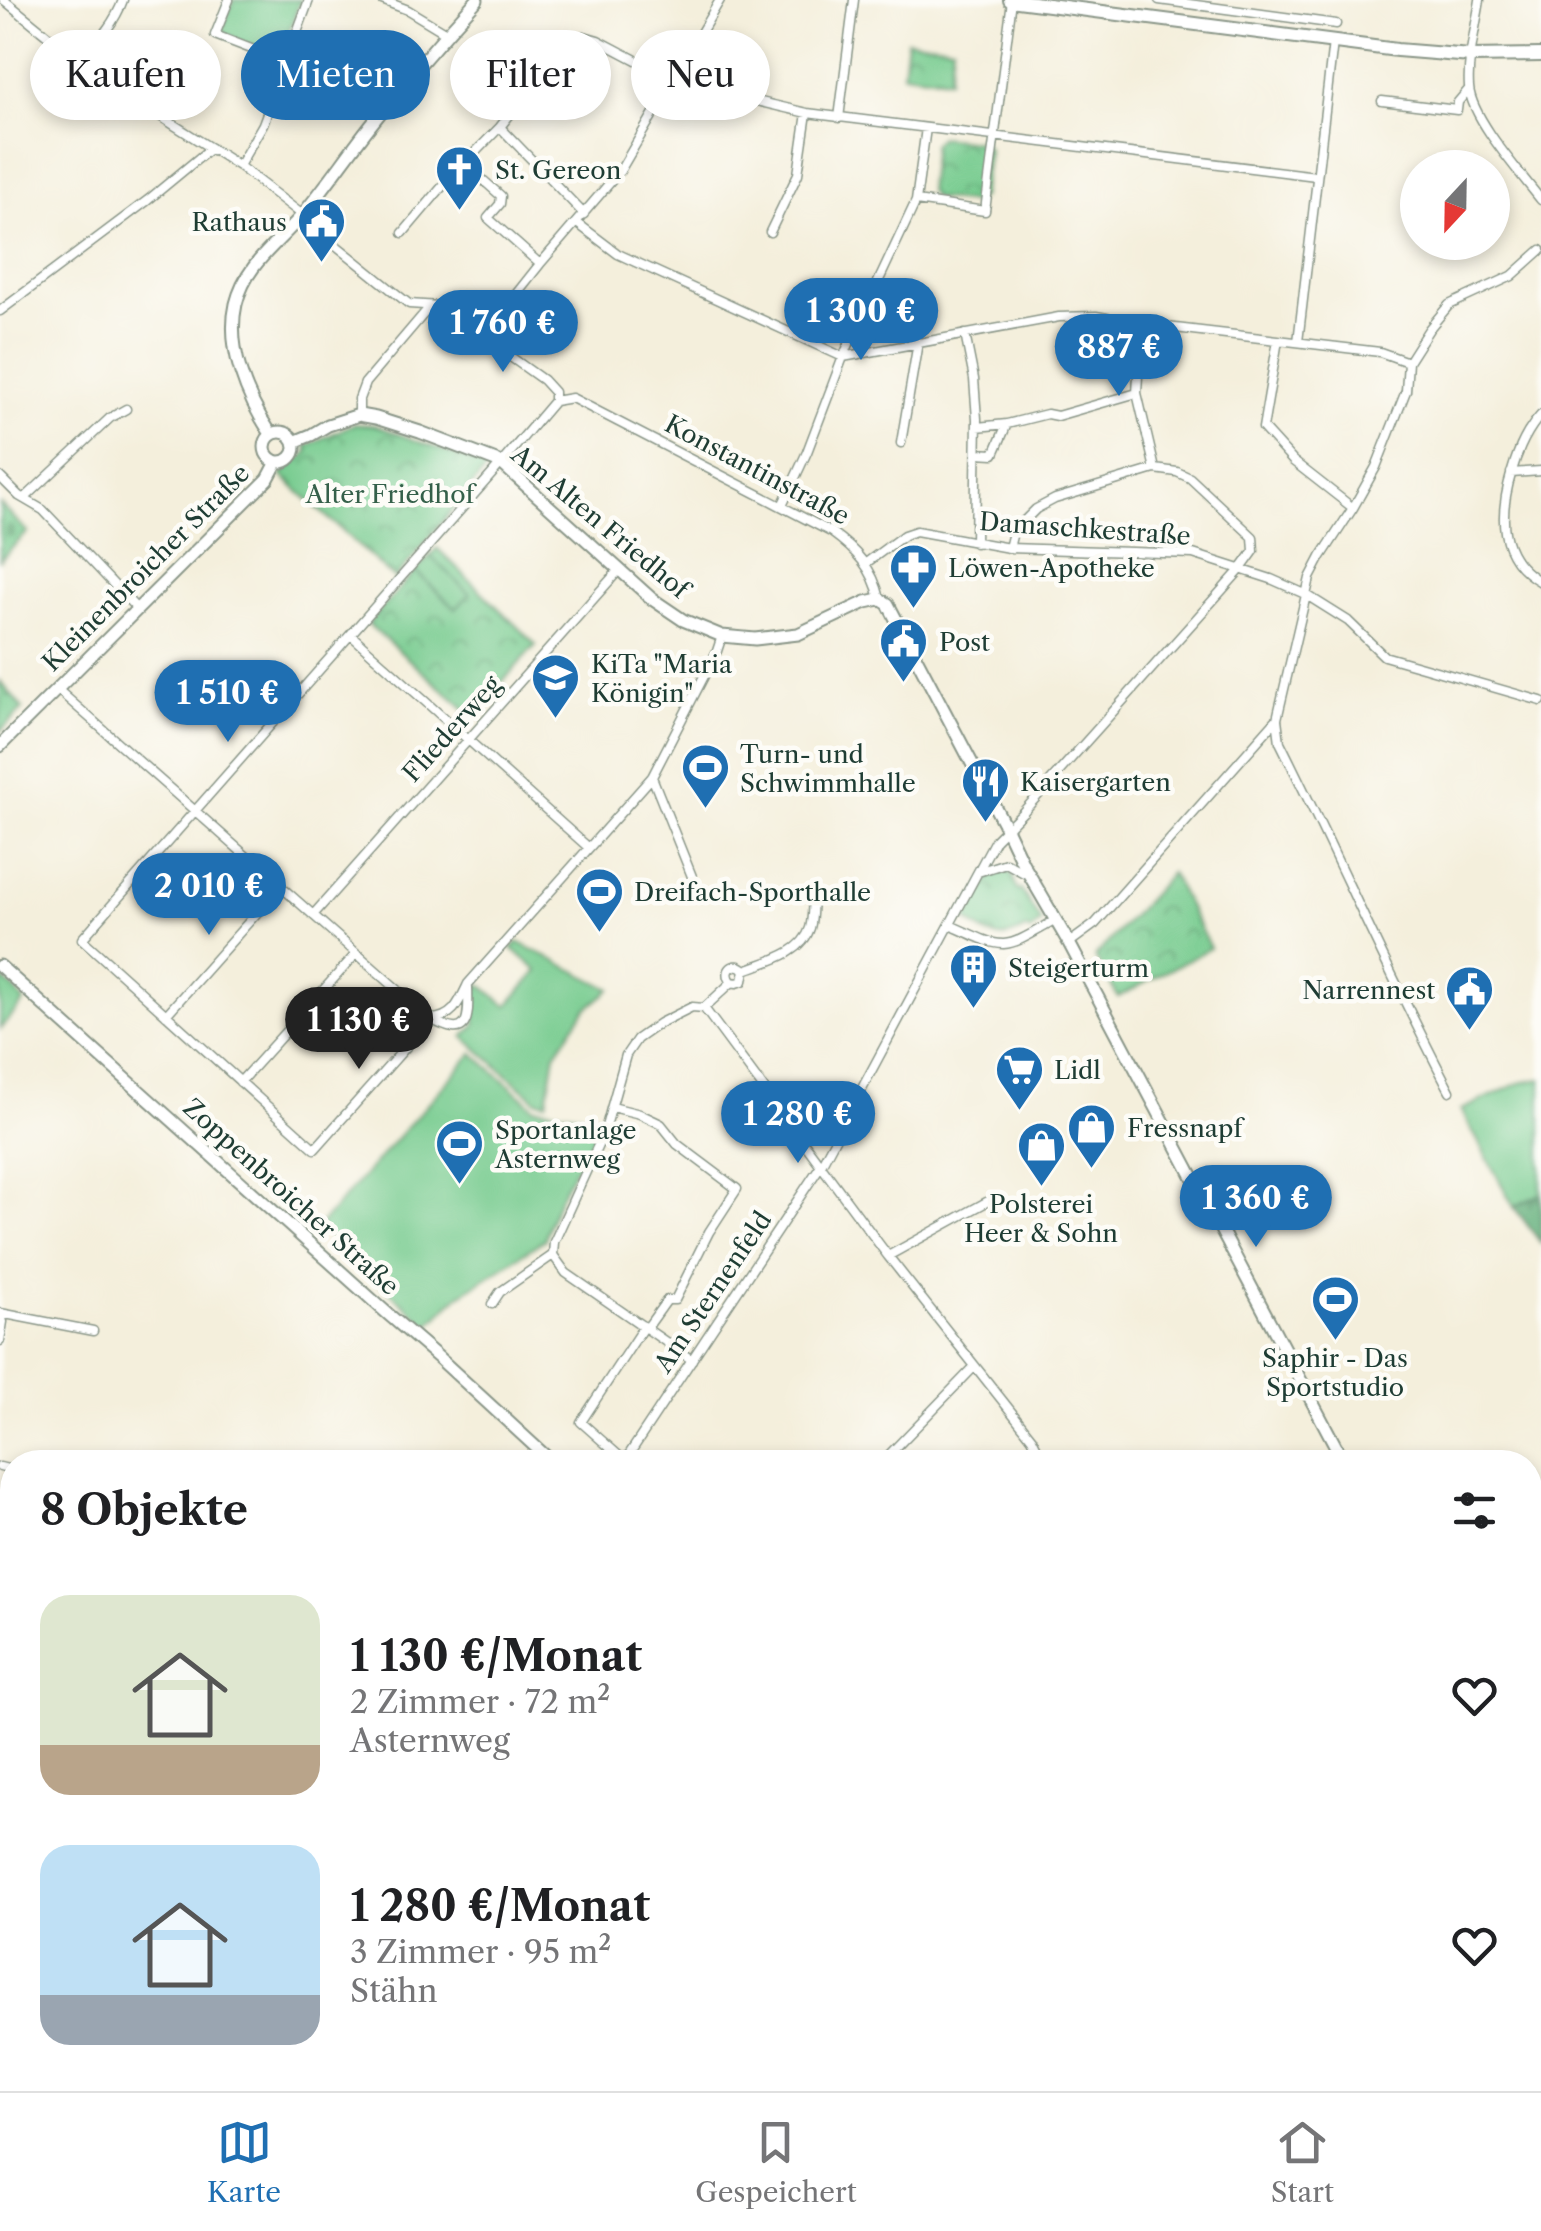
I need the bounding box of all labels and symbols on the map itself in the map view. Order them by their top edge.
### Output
church icon: St. Gereon [434,144,486,212]
north arrow [1400,150,1510,260]
place label: St. Gereon [495,155,622,186]
public building icon: Rathaus [296,196,348,264]
place label: Rathaus [192,207,287,238]
pin: 1 300 € [769,278,953,363]
pin: 1 760 € [411,290,595,375]
pin: 887 € [1049,314,1189,399]
street label: Konstantinstraße [659,408,855,532]
street label: Am Alten Friedhof [504,438,697,607]
street label: Kleinenbroicher Straße [36,458,256,678]
park label: Alter Friedhof [305,479,477,510]
street label: Damaschkestraße [978,506,1192,552]
pharmacy icon: Löwen-Apotheke [887,542,939,610]
place label: Löwen-Apotheke [948,553,1155,584]
public building icon: Post [878,616,930,684]
place label: Post [939,627,990,658]
place label: KiTa "Maria Königin" [591,649,733,709]
school or university icon: KiTa "Maria Königin" [530,652,582,720]
pin: 1 510 € [136,660,320,745]
street label: Fliederweg [396,669,508,789]
place label: Turn- und Schwimmhalle [740,739,916,799]
sports icon: Turn- und Schwimmhalle [679,742,731,810]
restaurant icon: Kaisergarten [959,756,1011,824]
place label: Kaisergarten [1020,767,1171,798]
pin: 2 010 € [117,853,301,938]
sports icon: Dreifach-Sporthalle [573,866,625,934]
place label: Dreifach-Sporthalle [634,877,871,908]
building icon: Steigerturm [947,942,999,1010]
place label: Steigerturm [1008,953,1149,984]
public building icon: Narrennest [1444,964,1496,1032]
place label: Narrennest [1302,975,1435,1006]
pin: 1 130 € [267,987,451,1072]
supermarket icon: Lidl [993,1044,1045,1112]
place label: Lidl [1054,1055,1101,1086]
pin: 1 280 € [706,1081,890,1166]
street label: Zoppenbroicher Straße [177,1092,405,1302]
shop icon: Fressnapf [1066,1102,1118,1170]
place label: Fressnapf [1127,1113,1245,1144]
place label: Sportanlage Asternweg [494,1115,637,1175]
sports icon: Sportanlage Asternweg [434,1118,486,1186]
shop icon: Polsterei Heer & Sohn [1015,1120,1067,1188]
pin: 1 360 € [1164,1165,1348,1250]
place label: Polsterei Heer & Sohn [964,1189,1118,1249]
street label: Am Sternenfeld [647,1206,778,1379]
sports icon: Saphir - Das Sportstudio [1309,1274,1361,1342]
place label: Saphir - Das Sportstudio [1262,1343,1408,1403]

